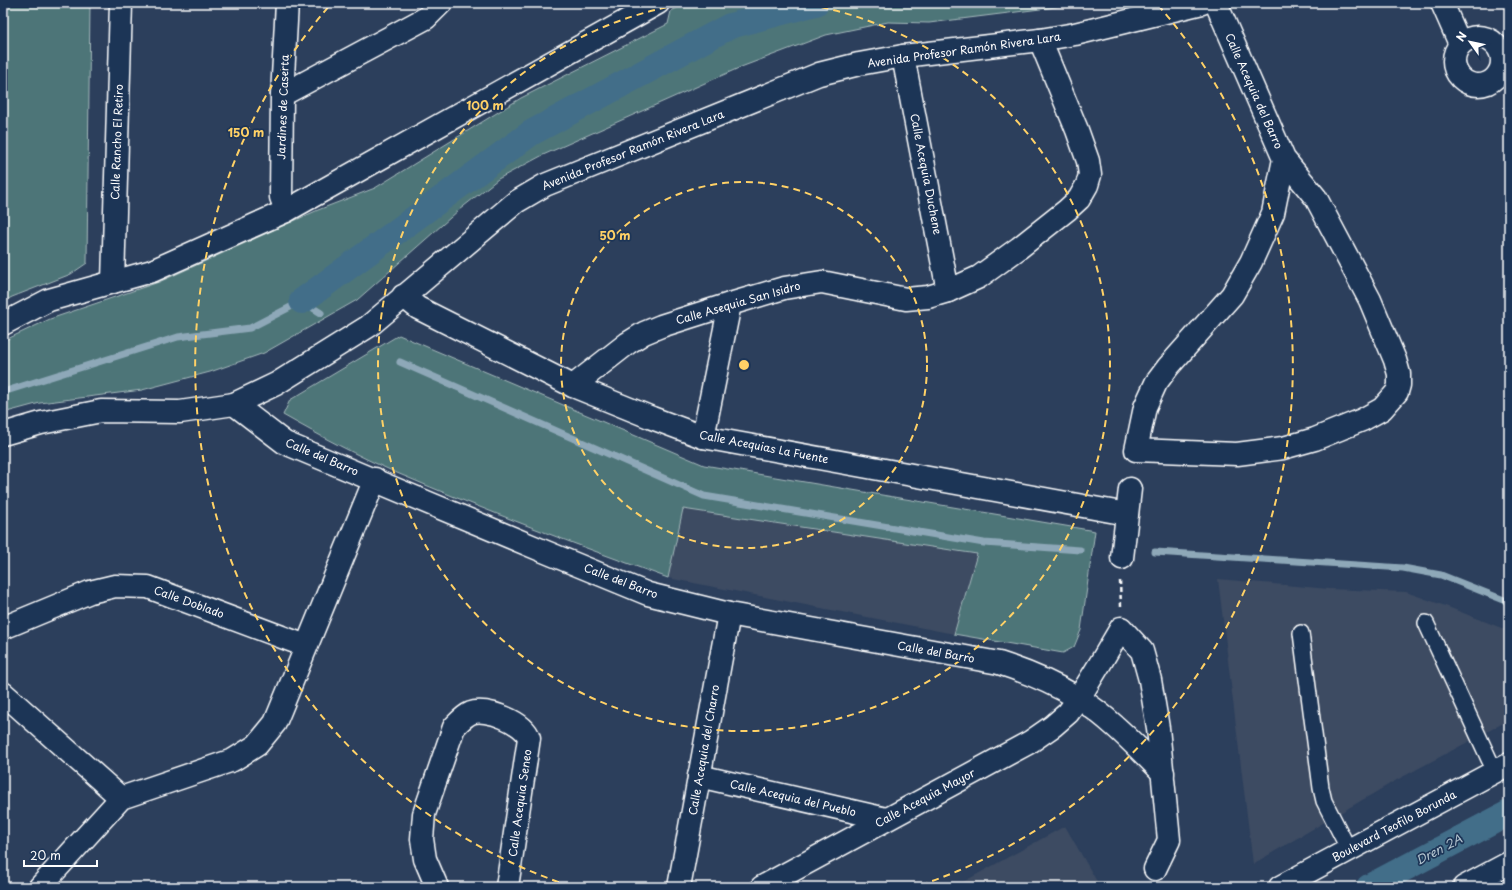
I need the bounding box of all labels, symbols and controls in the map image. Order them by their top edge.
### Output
north arrow [1450,22,1490,62]
street label: Avenida Profesor Ramón Rivera Lara [866,27,1062,72]
text: N [1452,28,1471,45]
street label: Calle Acequia del Barro [1221,30,1288,151]
street label: Jardines de Caserta [272,54,293,160]
street label: Calle Rancho El Retiro [106,84,127,200]
text: 100 m [466,96,504,114]
street label: Avenida Profesor Ramón Rivera Lara [539,105,727,194]
street label: Calle Acequia Duchene [906,112,947,236]
text: 150 m [228,123,264,141]
text: 50 m [599,226,631,244]
street label: Calle Asequia San Isidro [674,277,802,328]
centre of rings [737,358,751,372]
street label: Calle Acequias La Fuente [698,426,830,467]
street label: Calle del Barro [283,433,361,480]
street label: Calle del Barro [582,559,661,602]
street label: Calle Doblado [152,581,227,622]
street label: Calle del Barro [896,636,976,667]
street label: Calle Acequia del Charro [684,683,723,817]
street label: Calle Acequia Seneo [504,748,535,858]
street label: Calle Acequia Mayor [872,764,979,831]
street label: Calle Acequia del Pueblo [728,775,858,820]
street label: Boulevard Teofilo Borunda [1329,785,1459,866]
water label: Dren 2A [1412,829,1465,869]
scale bar [24,842,97,868]
text: 20 m [30,846,61,864]

